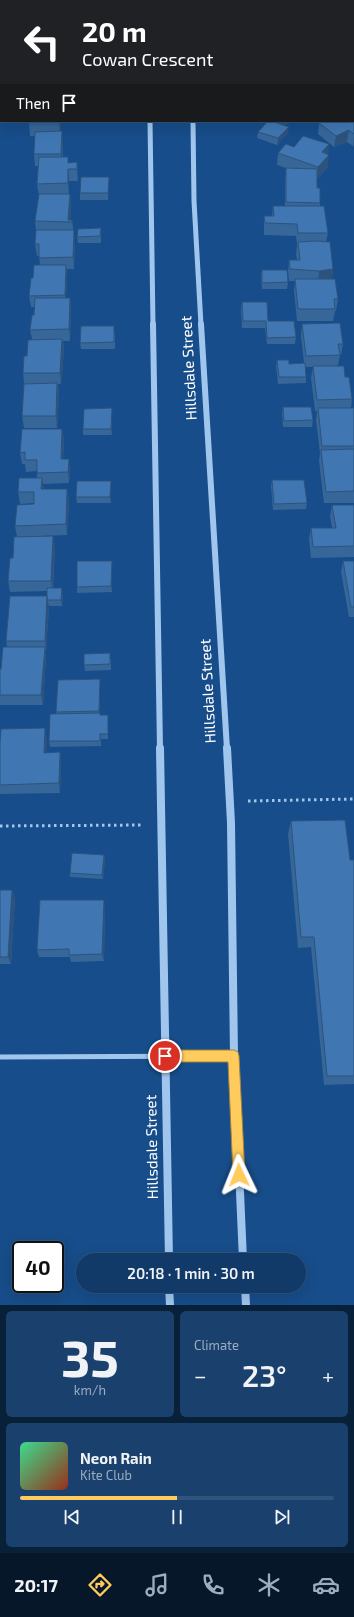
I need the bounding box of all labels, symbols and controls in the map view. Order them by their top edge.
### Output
text: 20 m [82,14,147,48]
icon: left [16,16,68,68]
text: Cowan Crescent [82,48,213,70]
icon: arrive [58,92,80,114]
text: Then [16,94,50,112]
street label: Hillsdale Street [176,315,200,421]
street label: Hillsdale Street [195,638,219,744]
pin [148,1039,182,1073]
icon: arrive [154,1045,176,1067]
street label: Hillsdale Street [141,1094,161,1199]
position arrow [218,1154,260,1196]
speed limit sign: 40 [12,1241,64,1293]
text: 20:18 · 1 min · 30 m [127,1264,255,1282]
text: 35 [61,1325,119,1387]
text: Climate [194,1337,239,1353]
text: 23° [242,1357,287,1393]
text: − [194,1362,207,1388]
text: + [322,1362,334,1388]
text: km/h [74,1382,106,1398]
text: Neon Rain [80,1449,152,1467]
text: Kite Club [80,1467,132,1483]
icon: previous [61,1506,83,1528]
icon: pause [166,1506,188,1528]
icon: next [271,1506,293,1528]
icon: directions [86,1571,114,1599]
icon: music [143,1571,171,1599]
icon: phone [199,1571,227,1599]
icon: climate [255,1571,283,1599]
icon: car [312,1571,340,1599]
text: 20:17 [14,1574,58,1596]

